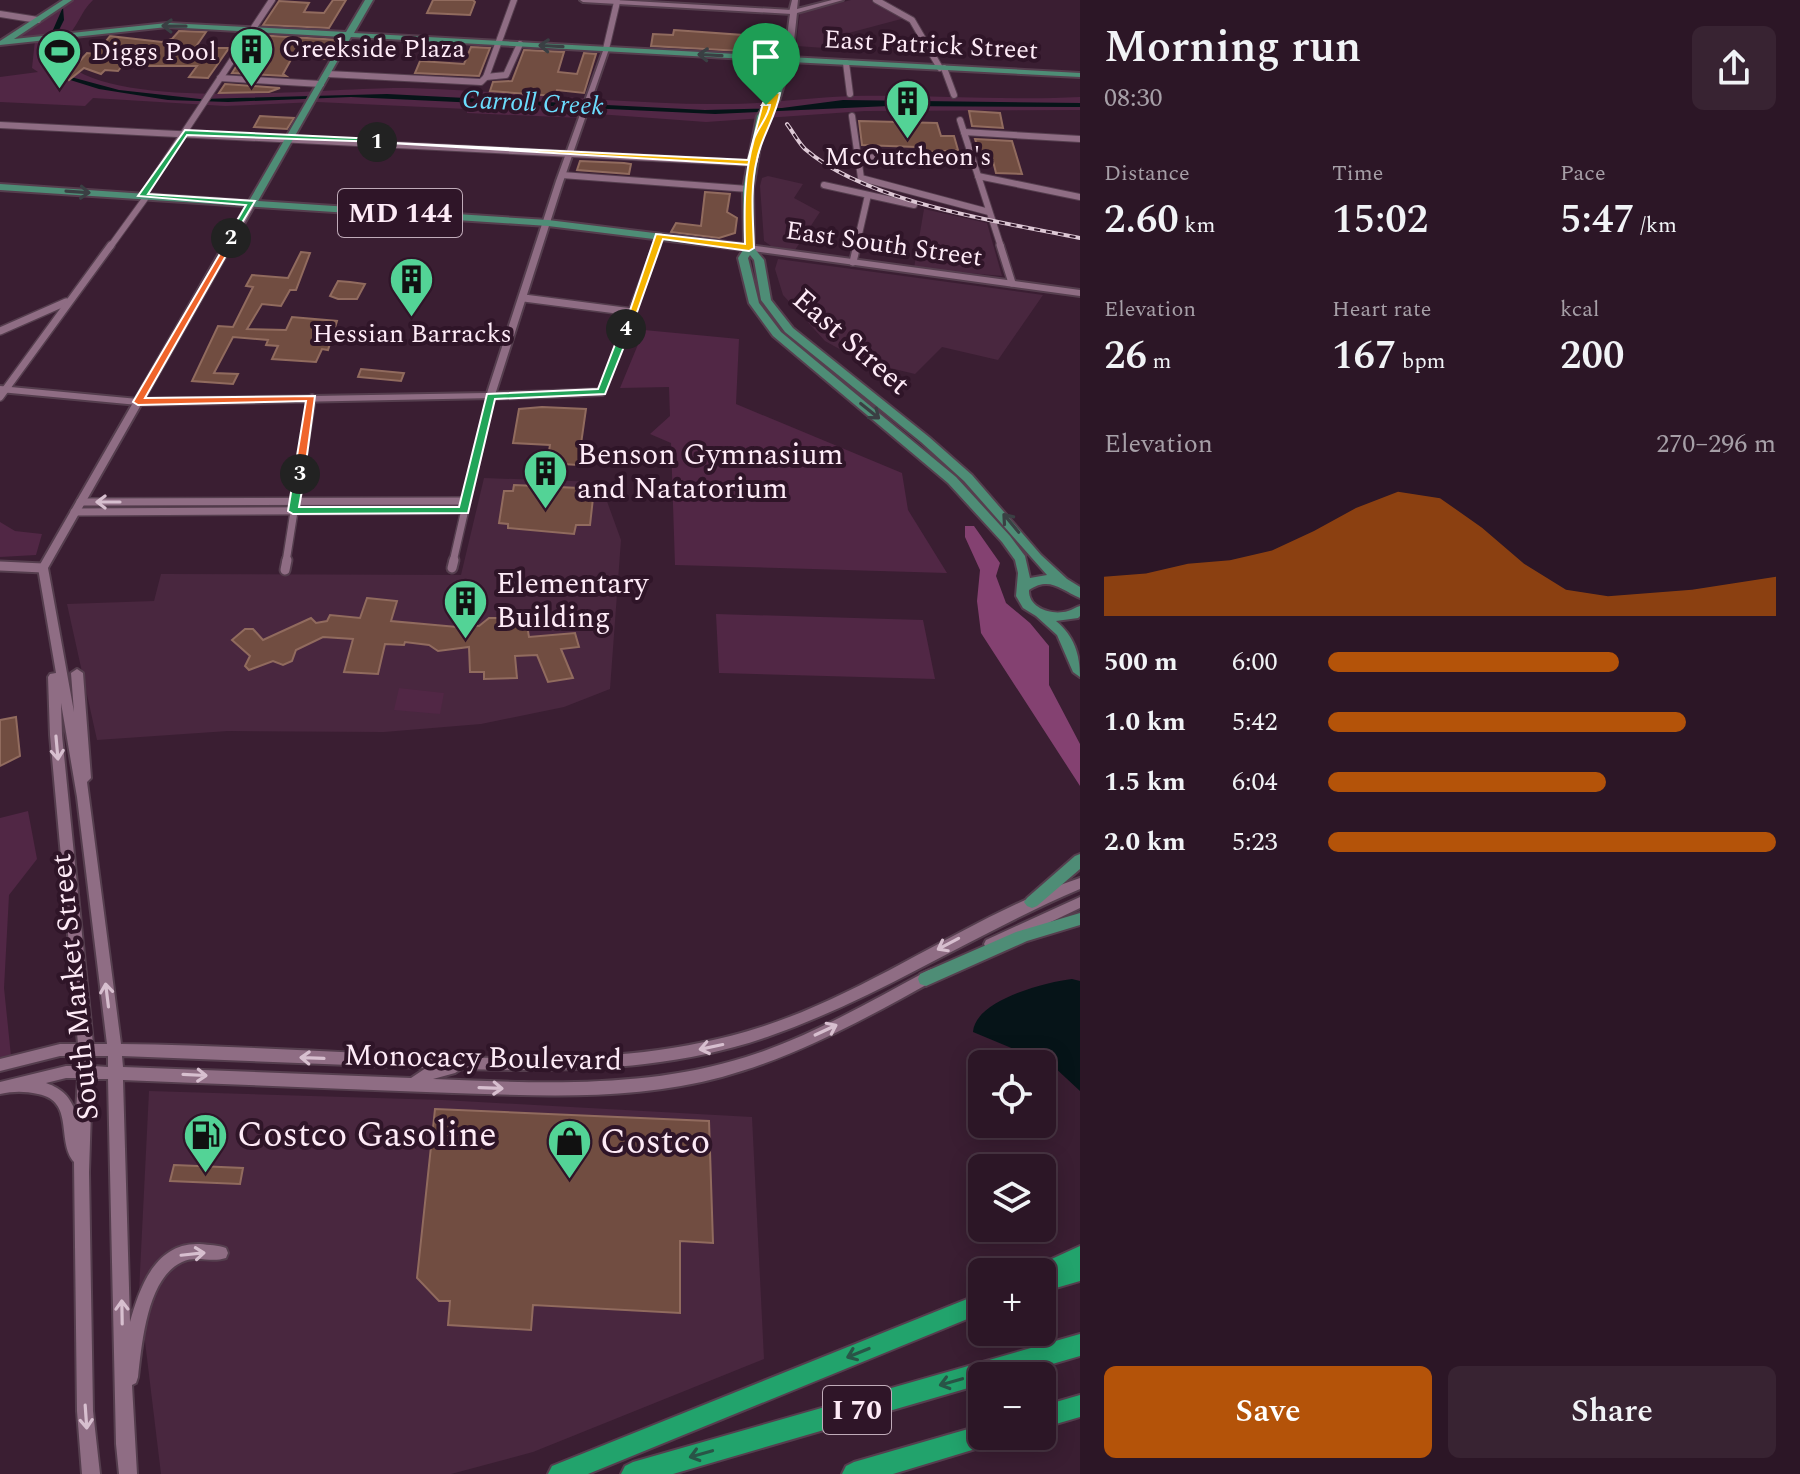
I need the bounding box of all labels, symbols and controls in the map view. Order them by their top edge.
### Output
text: Morning run [1104,14,1361,81]
one-way arrow [161,18,188,34]
street label: East Patrick Street [823,19,1039,71]
pin [732,23,800,105]
building icon: Creekside Plaza [227,25,275,88]
button: share [1692,26,1776,110]
sports icon: Diggs Pool [36,28,84,91]
place label: Creekside Plaza [282,29,466,69]
place label: Diggs Pool [91,32,217,72]
icon: arrive [744,35,788,79]
one-way arrow [538,38,565,53]
one-way arrow [697,47,724,62]
building icon: McCutcheon's [884,78,932,141]
text: 08:30 [1104,78,1163,118]
water label: Carroll Creek [461,79,605,127]
pin: 1 [357,122,397,162]
text: 1 [371,125,383,158]
place label: McCutcheon's [824,137,992,177]
text: Distance [1104,157,1190,190]
text: Time [1332,157,1383,190]
text: Pace [1560,157,1606,190]
one-way arrow [64,185,91,200]
road number: MD 144 [338,189,462,237]
text: 2.60 [1104,190,1179,251]
text: 15:02 [1332,190,1428,251]
text: 5:47 [1560,190,1635,251]
text: km [1179,209,1215,242]
text: /km [1635,209,1677,242]
street label: East South Street [783,210,985,278]
pin: 2 [211,218,251,258]
text: 2 [225,221,237,254]
building icon: Hessian Barracks [388,255,436,318]
street label: East Street [782,277,920,407]
text: Elevation [1104,293,1196,326]
text: Heart rate [1332,293,1432,326]
text: kcal [1560,293,1600,326]
pin: 4 [606,309,646,349]
text: 4 [620,312,632,345]
place label: Hessian Barracks [312,314,512,354]
text: 26 [1104,326,1147,387]
text: 167 [1332,326,1396,387]
text: 200 [1560,326,1624,387]
text: m [1147,345,1171,378]
text: bpm [1396,345,1446,378]
one-way arrow [859,402,880,419]
text: Elevation [1104,424,1213,464]
text: 270–296 m [1656,424,1776,464]
place label: Benson Gymnasium and Natatorium [577,432,843,512]
building icon: Benson Gymnasium and Natatorium [522,448,570,511]
pin: 3 [280,454,320,494]
text: 3 [294,457,306,490]
one-way arrow [95,494,122,510]
one-way arrow [1002,514,1020,534]
place label: Elementary Building [496,561,650,641]
building icon: Elementary Building [441,577,489,640]
text: 500 m [1104,642,1178,682]
text: 6:00 [1232,642,1278,682]
text: 1.0 km [1104,702,1186,742]
text: 5:42 [1232,702,1278,742]
one-way arrow [50,734,65,761]
text: 1.5 km [1104,762,1186,802]
text: 6:04 [1232,762,1278,802]
text: 2.0 km [1104,822,1186,862]
text: 5:23 [1232,822,1278,862]
street label: South Market Street [38,851,112,1123]
one-way arrow [937,936,961,952]
one-way arrow [100,982,115,1009]
one-way arrow [813,1022,837,1037]
street label: Monocacy Boulevard [343,1033,623,1083]
one-way arrow [698,1040,724,1055]
one-way arrow [299,1050,326,1065]
map controls [968,1050,1056,1450]
button: locate [968,1050,1056,1138]
one-way arrow [181,1068,207,1083]
one-way arrow [477,1080,504,1095]
place label: Costco Gasoline [237,1108,497,1163]
fuel station icon: Costco Gasoline [182,1111,230,1174]
place label: Costco [600,1115,710,1170]
shop icon: Costco [545,1118,593,1181]
button: layers [968,1154,1056,1242]
one-way arrow [179,1247,205,1262]
button: + [968,1258,1056,1346]
one-way arrow [114,1299,129,1326]
one-way arrow [846,1347,871,1361]
button: − [968,1362,1056,1450]
button: Save [1104,1366,1432,1458]
button: Share [1448,1366,1776,1458]
one-way arrow [939,1375,965,1390]
road number: I 70 [823,1386,891,1434]
one-way arrow [79,1404,94,1430]
one-way arrow [689,1447,715,1462]

